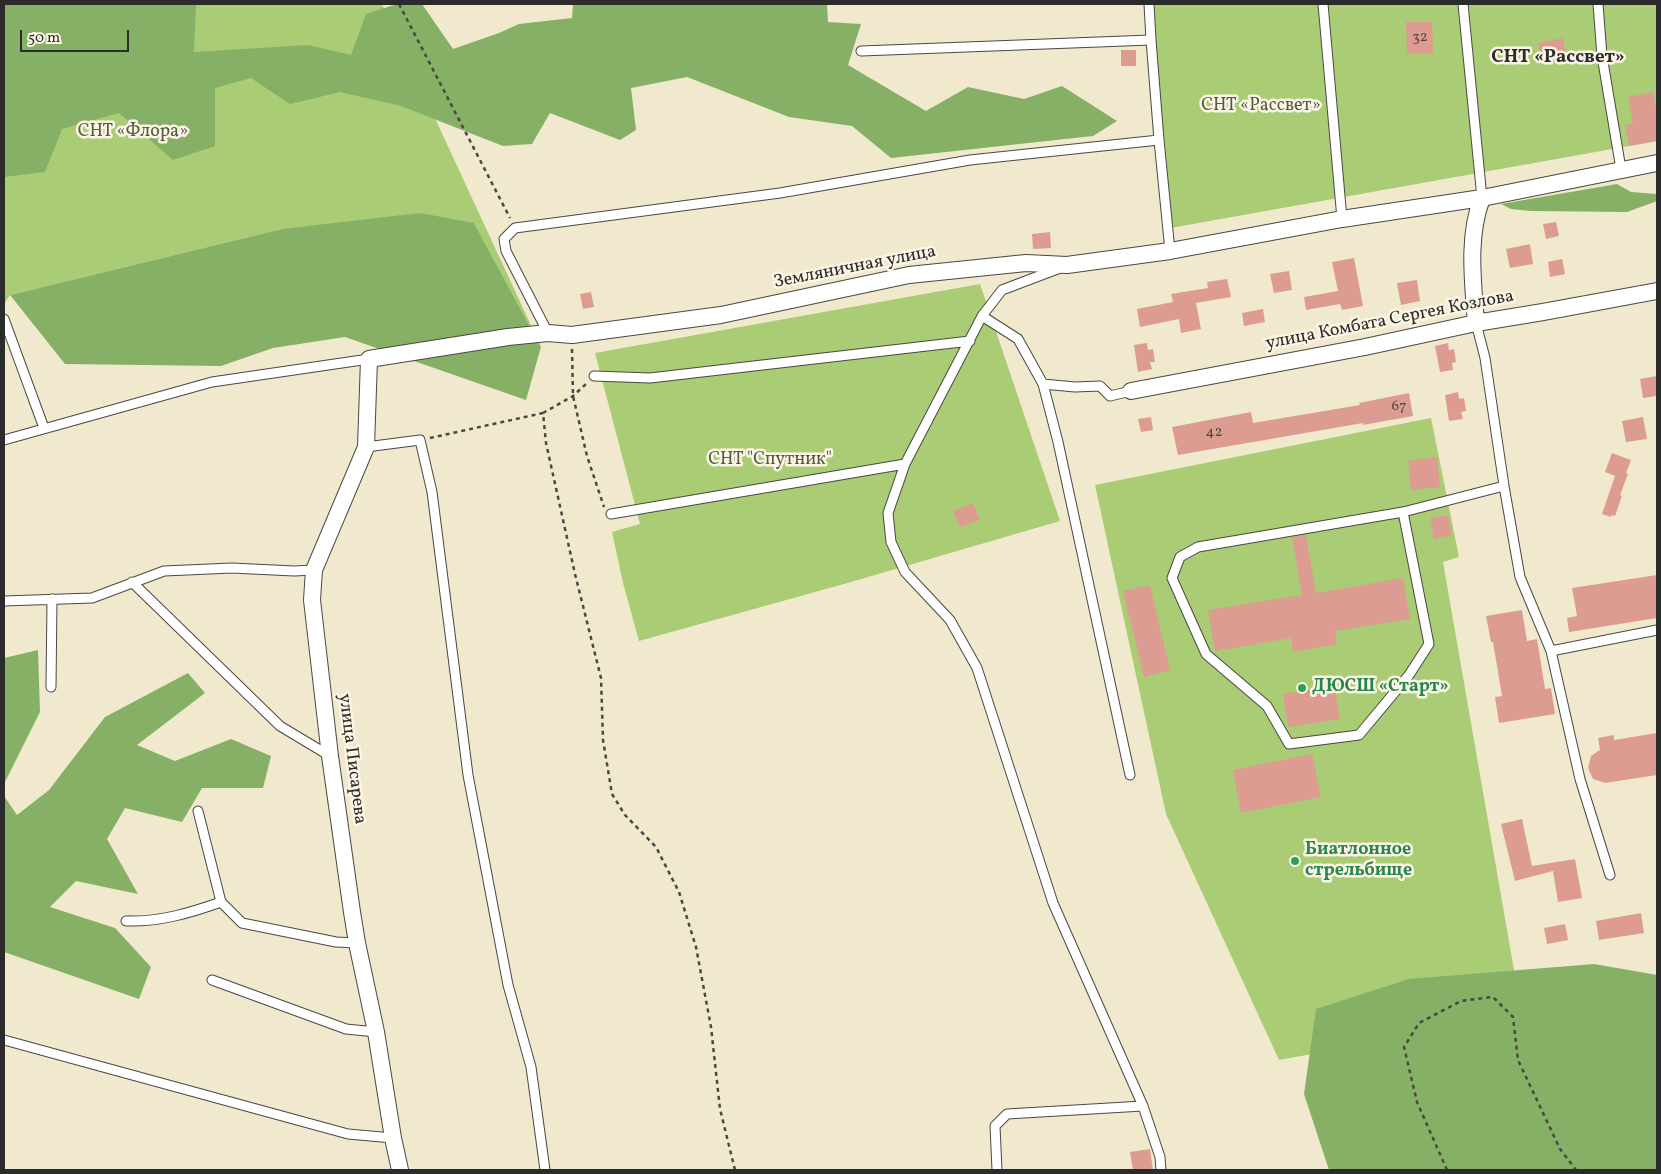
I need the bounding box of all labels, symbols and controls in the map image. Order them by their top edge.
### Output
scale bar [22,20,131,52]
text: 50 m [28,28,60,49]
house number: 32 [1412,29,1428,47]
district label: СНТ «Рассвет» [1491,48,1625,70]
park label: СНТ «Рассвет» [1201,96,1321,118]
park label: СНТ «Флора» [78,122,188,144]
street label: Земляничная улица [772,242,938,294]
street label: улица Комбата Сергея Козлова [1264,286,1516,356]
house number: 67 [1392,398,1406,416]
house number: 42 [1205,424,1223,442]
park label: СНТ "Спутник" [708,450,832,472]
place label: ДЮСШ «Старт» [1312,677,1449,699]
marker: ДЮСШ «Старт» [1296,682,1308,694]
street label: улица Писарева [332,692,370,826]
place label: Биатлонное стрельбище [1305,840,1412,882]
marker: Биатлонное стрельбище [1289,855,1301,867]

